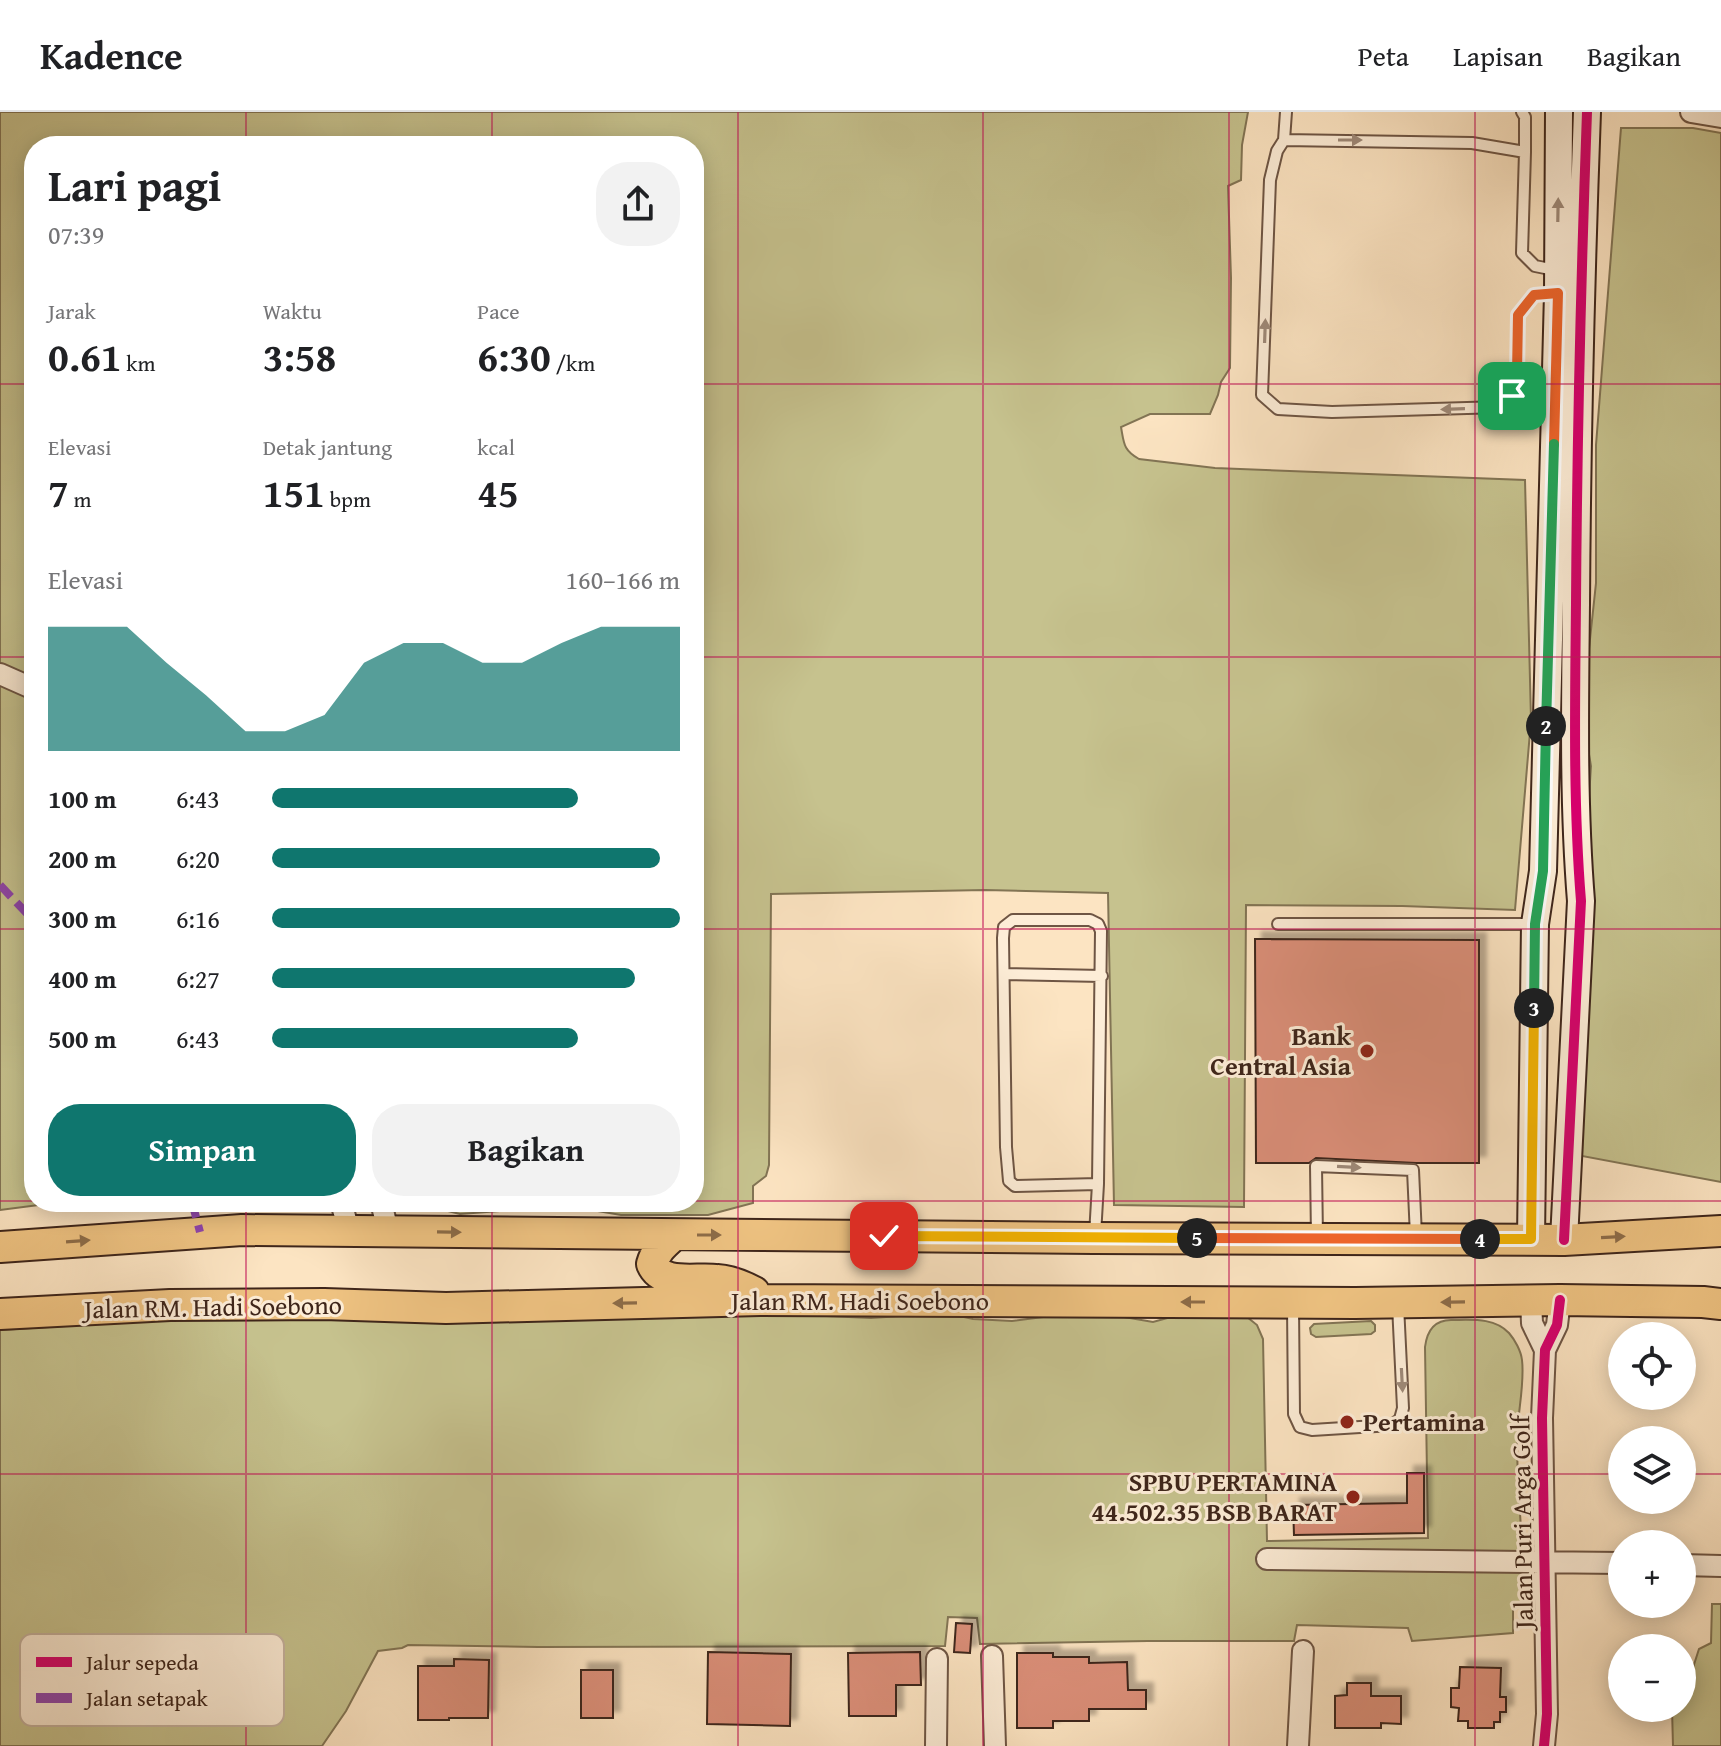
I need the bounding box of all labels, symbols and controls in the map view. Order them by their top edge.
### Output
text: Kadence [40,27,183,83]
text: Peta [1358,35,1409,76]
text: Lapisan [1453,35,1543,76]
text: Bagikan [1587,35,1681,76]
one-way arrow [1338,134,1363,146]
text: Lari pagi [48,153,221,217]
button: share [596,162,680,246]
one-way arrow [1552,197,1564,222]
text: 07:39 [48,215,104,254]
text: Jarak [48,295,96,327]
text: Waktu [263,295,322,327]
text: Pace [477,295,520,327]
one-way arrow [1258,318,1271,343]
text: 0.61 [48,327,121,386]
text: 3:58 [263,327,336,386]
text: 6:30 [477,327,551,386]
text: km [121,347,155,379]
text: /km [551,347,595,379]
pin [1478,362,1546,430]
icon: arrive [1490,374,1534,418]
one-way arrow [1440,402,1465,415]
text: Elevasi [48,431,111,463]
text: Detak jantung [263,431,392,463]
text: kcal [477,431,515,463]
text: 7 [48,463,69,522]
text: 151 [263,463,325,522]
text: 45 [477,463,519,522]
text: m [69,483,92,515]
text: bpm [325,483,371,515]
text: Elevasi [48,560,123,599]
text: 160–166 m [566,560,680,599]
pin: 2 [1526,706,1566,746]
text: 2 [1540,710,1552,742]
text: 100 m [48,779,116,818]
text: 6:43 [176,779,220,818]
text: 200 m [48,839,116,878]
text: 6:20 [176,839,220,878]
text: 300 m [48,899,116,938]
text: 6:16 [176,899,220,938]
text: 400 m [48,959,116,998]
text: 6:27 [176,959,220,998]
pin: 3 [1514,988,1554,1028]
text: 3 [1528,992,1540,1024]
place label: Bank Central Asia [1210,1016,1352,1085]
text: 500 m [48,1019,116,1058]
text: 6:43 [176,1019,220,1058]
marker: Bank Central Asia [1358,1042,1376,1060]
button: Simpan [48,1104,356,1196]
button: Bagikan [372,1104,680,1196]
one-way arrow [1337,1161,1362,1174]
pin [850,1202,918,1270]
icon: check [862,1214,906,1258]
pin: 5 [1177,1218,1217,1258]
pin: 4 [1460,1219,1500,1259]
text: 5 [1191,1222,1203,1254]
text: 4 [1474,1223,1486,1255]
one-way arrow [437,1226,462,1238]
one-way arrow [697,1229,722,1241]
one-way arrow [1601,1230,1626,1243]
one-way arrow [66,1234,91,1247]
street label: Jalan RM. Hadi Soebono [728,1281,989,1320]
street label: Jalan RM. Hadi Soebono [81,1285,342,1328]
one-way arrow [1440,1295,1465,1308]
one-way arrow [612,1296,637,1309]
one-way arrow [1180,1296,1205,1308]
map controls [1608,1322,1696,1722]
button: locate [1608,1322,1696,1410]
one-way arrow [1395,1368,1408,1393]
place label: Pertamina [1363,1402,1486,1441]
street label: Jalan Puri Arga Golf [1500,1412,1543,1632]
marker: Pertamina [1338,1413,1356,1431]
button: layers [1608,1426,1696,1514]
place label: SPBU PERTAMINA 44.502.35 BSB BARAT [1091,1462,1337,1531]
marker: SPBU PERTAMINA 44.502.35 BSB BARAT [1344,1488,1362,1506]
button: + [1608,1530,1696,1618]
legend [20,1634,284,1726]
button: − [1608,1634,1696,1722]
text: Jalur sepeda [83,1646,199,1678]
text: Jalan setapak [83,1682,209,1714]

